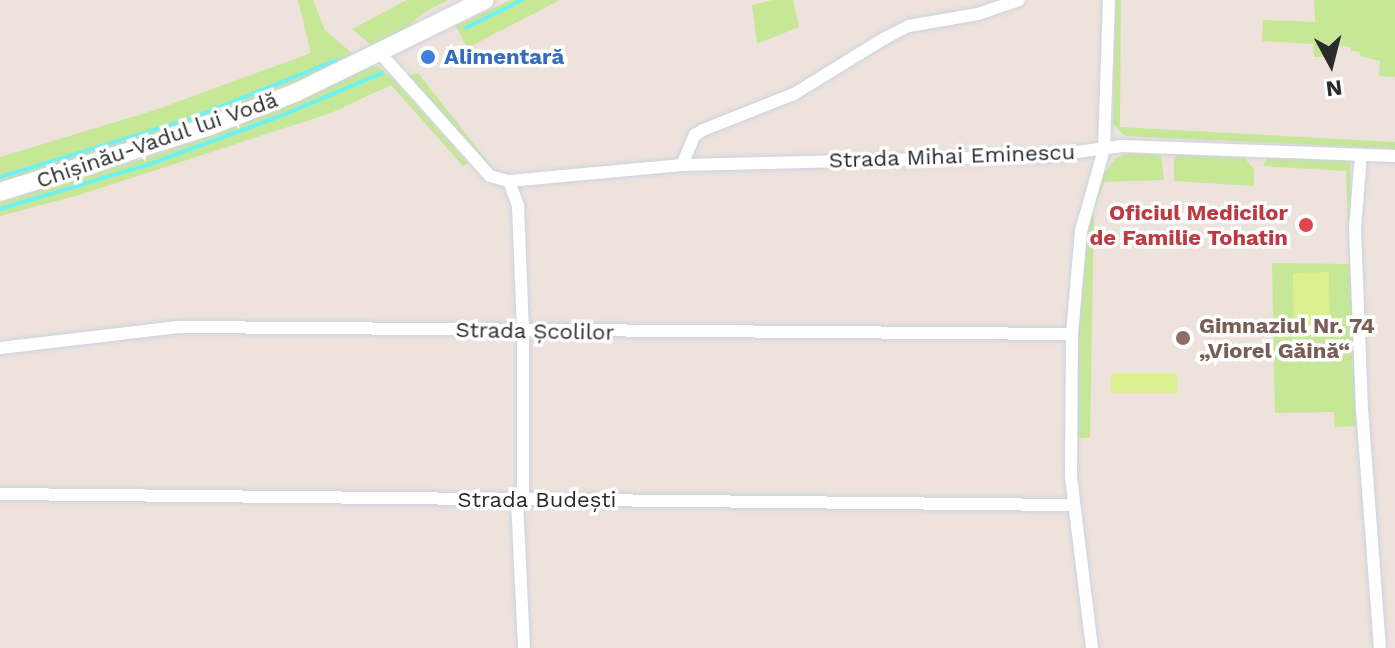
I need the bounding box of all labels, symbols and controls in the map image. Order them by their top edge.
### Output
north arrow [1291,24,1371,104]
place label: Alimentară [444,44,564,70]
marker: Alimentară [419,48,437,66]
text: N [1324,75,1344,102]
street label: Chișinău-Vadul lui Vodă [32,86,282,194]
street label: Strada Mihai Eminescu [828,138,1076,174]
place label: Oficiul Medicilor de Familie Tohatin [1089,199,1288,250]
marker: Oficiul Medicilor de Familie Tohatin [1295,214,1317,236]
place label: Gimnaziul Nr. 74 „Viorel Găină“ [1199,312,1376,364]
street label: Strada Școlilor [455,316,615,346]
marker: Gimnaziul Nr. 74 „Viorel Găină“ [1174,329,1192,347]
street label: Strada Budești [457,487,617,513]

